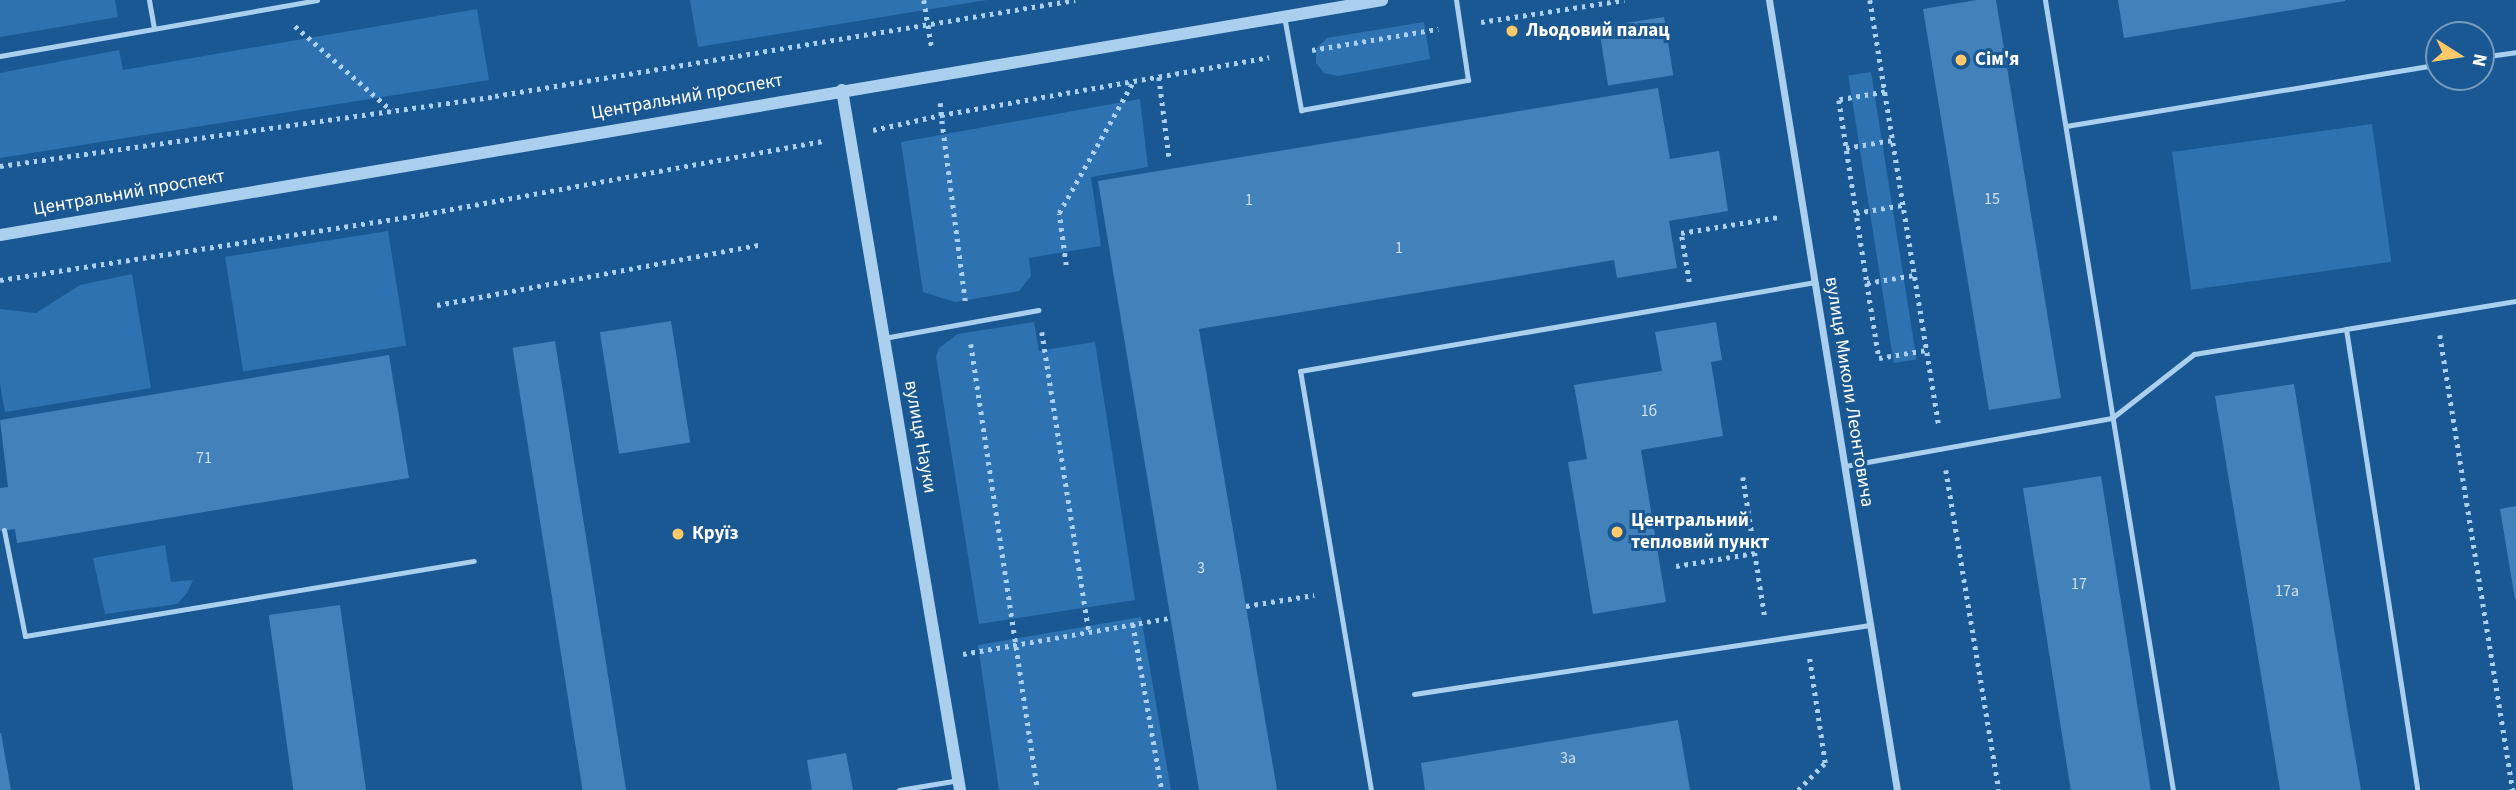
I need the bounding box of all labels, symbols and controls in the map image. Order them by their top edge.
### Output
place label: Льодовий палац [1526,20,1670,42]
north arrow [2425,21,2495,91]
marker: Льодовий палац [1504,23,1520,39]
place label: Сім'я [1975,49,2019,71]
text: N [2465,51,2494,69]
marker: Сім'я [1953,52,1969,68]
street label: Центральний проспект [589,69,785,125]
street label: Центральний проспект [31,165,227,221]
house number: 15 [1984,189,2000,209]
house number: 1 [1245,190,1253,210]
house number: 1 [1395,238,1403,258]
street label: вулиця Миколи Леонтовича [1820,275,1878,509]
street label: вулиця Науки [899,379,941,495]
house number: 1б [1641,401,1657,421]
house number: 71 [196,448,212,468]
place label: Центральний тепловий пункт [1631,510,1769,554]
place label: Круїз [692,523,739,545]
marker: Центральний тепловий пункт [1609,524,1625,540]
marker: Круїз [670,526,686,542]
house number: 3 [1197,558,1205,578]
house number: 17 [2071,574,2087,594]
house number: 17а [2275,581,2299,601]
house number: 3а [1560,748,1576,768]

